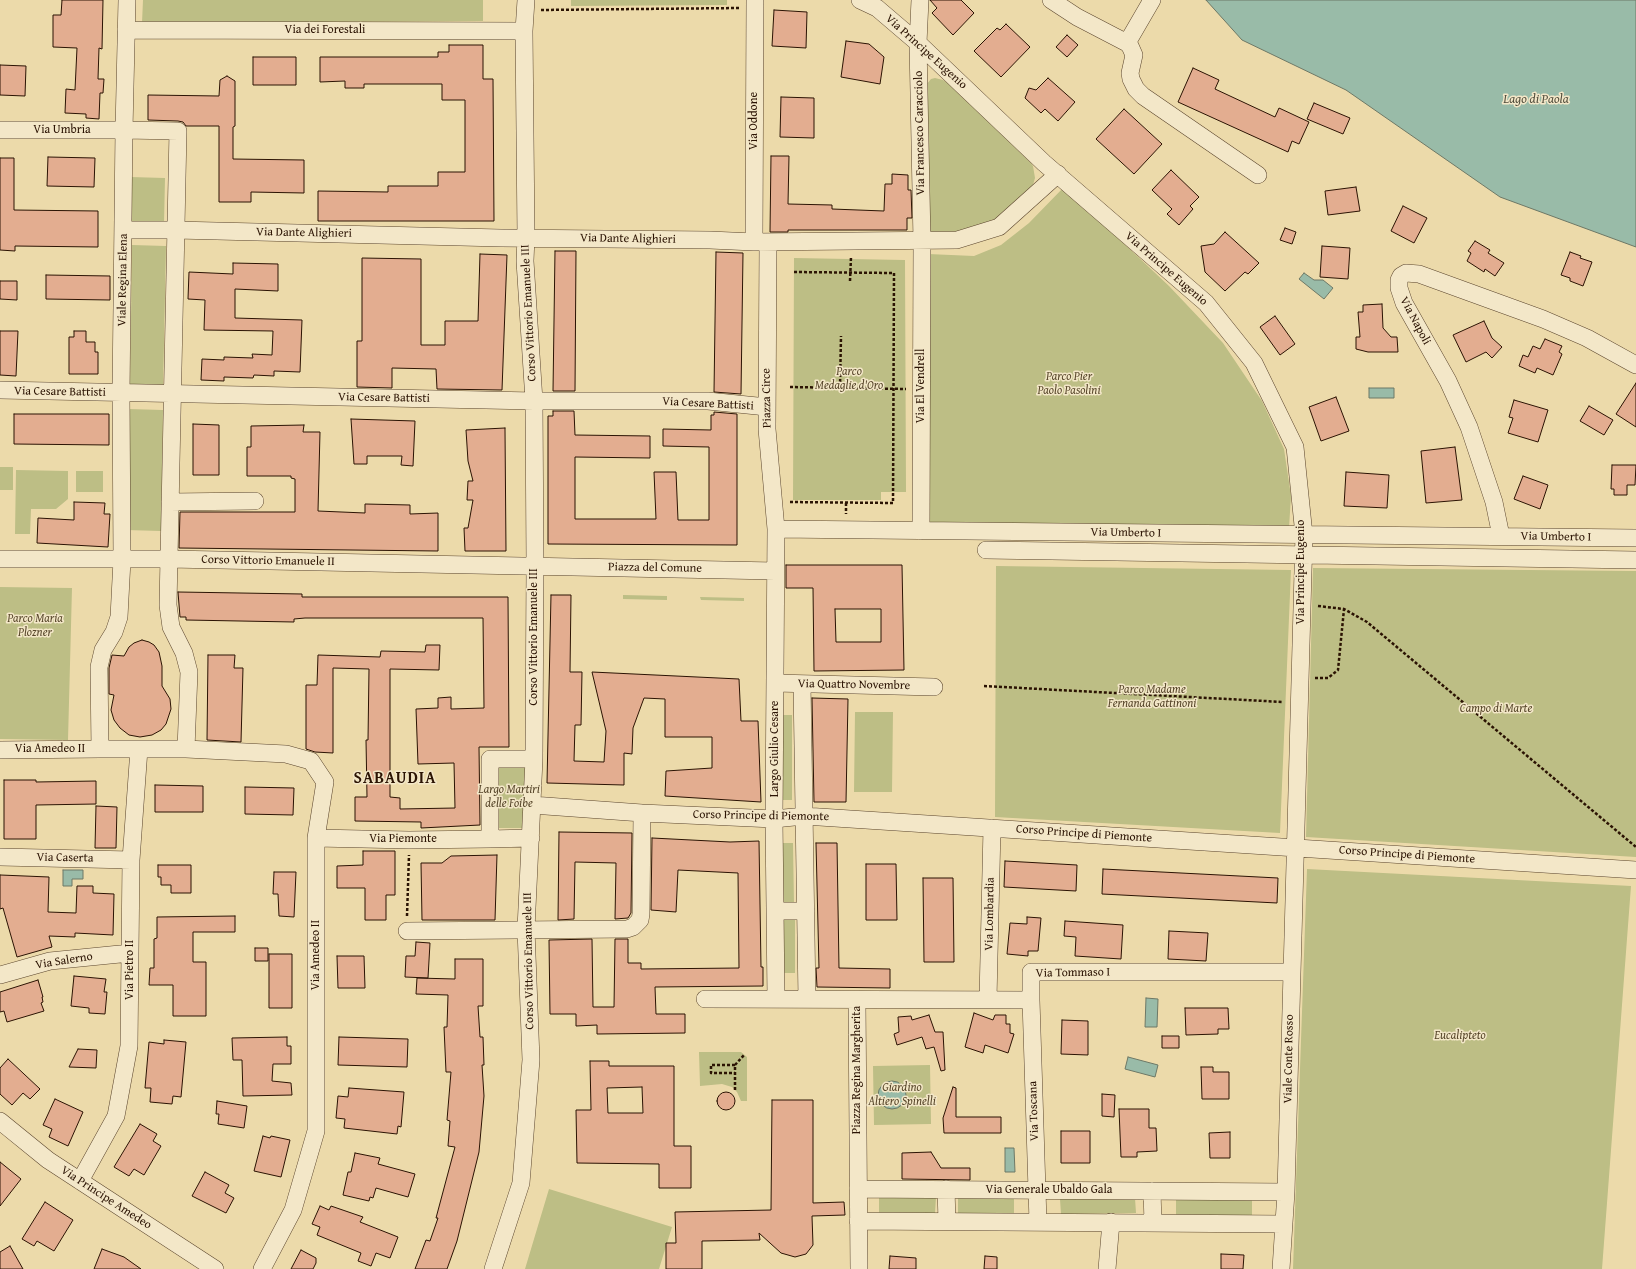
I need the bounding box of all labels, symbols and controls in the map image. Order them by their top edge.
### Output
street label: Via Principe Eugenio [882,12,970,92]
street label: Via dei Forestali [285,23,365,37]
street label: Via Francesco Caracciolo [912,71,928,195]
street label: Via Oddone [747,92,761,150]
water label: Lago di Paola [1503,92,1569,108]
street label: Via Umbria [33,123,91,137]
street label: Via Dante Alighieri [256,225,352,241]
street label: Via Principe Eugenio [1122,229,1210,309]
street label: Via Dante Alighieri [580,231,676,247]
street label: Viale Regina Elena [115,233,131,327]
street label: Corso Vittorio Emanuele III [518,244,540,382]
street label: Via Napoli [1396,294,1434,348]
street label: Via El Vendrell [914,349,928,423]
park label: Parco Medaglie d'Oro [815,365,883,393]
street label: Piazza Circe [759,368,775,428]
park label: Parco Pier Paolo Pasolini [1037,370,1101,398]
street label: Via Cesare Battisti [14,384,106,400]
street label: Via Cesare Battisti [338,390,430,406]
street label: Via Cesare Battisti [662,394,754,414]
street label: Via Principe Eugenio [1294,520,1308,624]
street label: Via Umberto I [1091,525,1161,541]
street label: Via Umberto I [1521,529,1591,545]
street label: Corso Vittorio Emanuele II [201,553,335,569]
street label: Piazza del Comune [608,560,702,576]
street label: Corso Vittorio Emanuele III [527,568,541,706]
park label: Parco Maria Plozner [7,612,63,640]
street label: Via Quattro Novembre [798,677,910,693]
park label: Parco Madame Fernanda Gattinoni [1108,683,1196,711]
street label: Largo Giulio Cesare [768,701,782,797]
park label: Campo di Marte [1460,702,1532,716]
street label: Via Amedeo II [15,742,85,756]
district label: SABAUDIA [354,769,436,789]
park label: Largo Martiri delle Foibe [478,783,540,811]
street label: Corso Principe di Piemonte [693,808,829,824]
street label: Corso Principe di Piemonte [1015,822,1153,846]
street label: Via Piemonte [369,832,437,846]
street label: Corso Principe di Piemonte [1338,843,1476,867]
street label: Via Caserta [36,850,94,866]
street label: Via Lombardia [982,877,998,951]
street label: Corso Vittorio Emanuele III [521,892,537,1030]
street label: Via Amedeo II [309,920,323,990]
street label: Via Pietro II [123,940,137,1000]
street label: Via Salerno [34,949,94,973]
street label: Via Tommaso I [1036,965,1110,981]
street label: Piazza Regina Margherita [850,1006,864,1134]
street label: Viale Conte Rosso [1281,1014,1297,1104]
park label: Eucalipteto [1434,1029,1486,1043]
park label: Giardino Altiero Spinelli [868,1081,936,1109]
street label: Via Toscana [1026,1081,1042,1141]
street label: Via Principe Amedeo [58,1163,154,1233]
street label: Via Generale Ubaldo Gala [986,1183,1112,1197]

